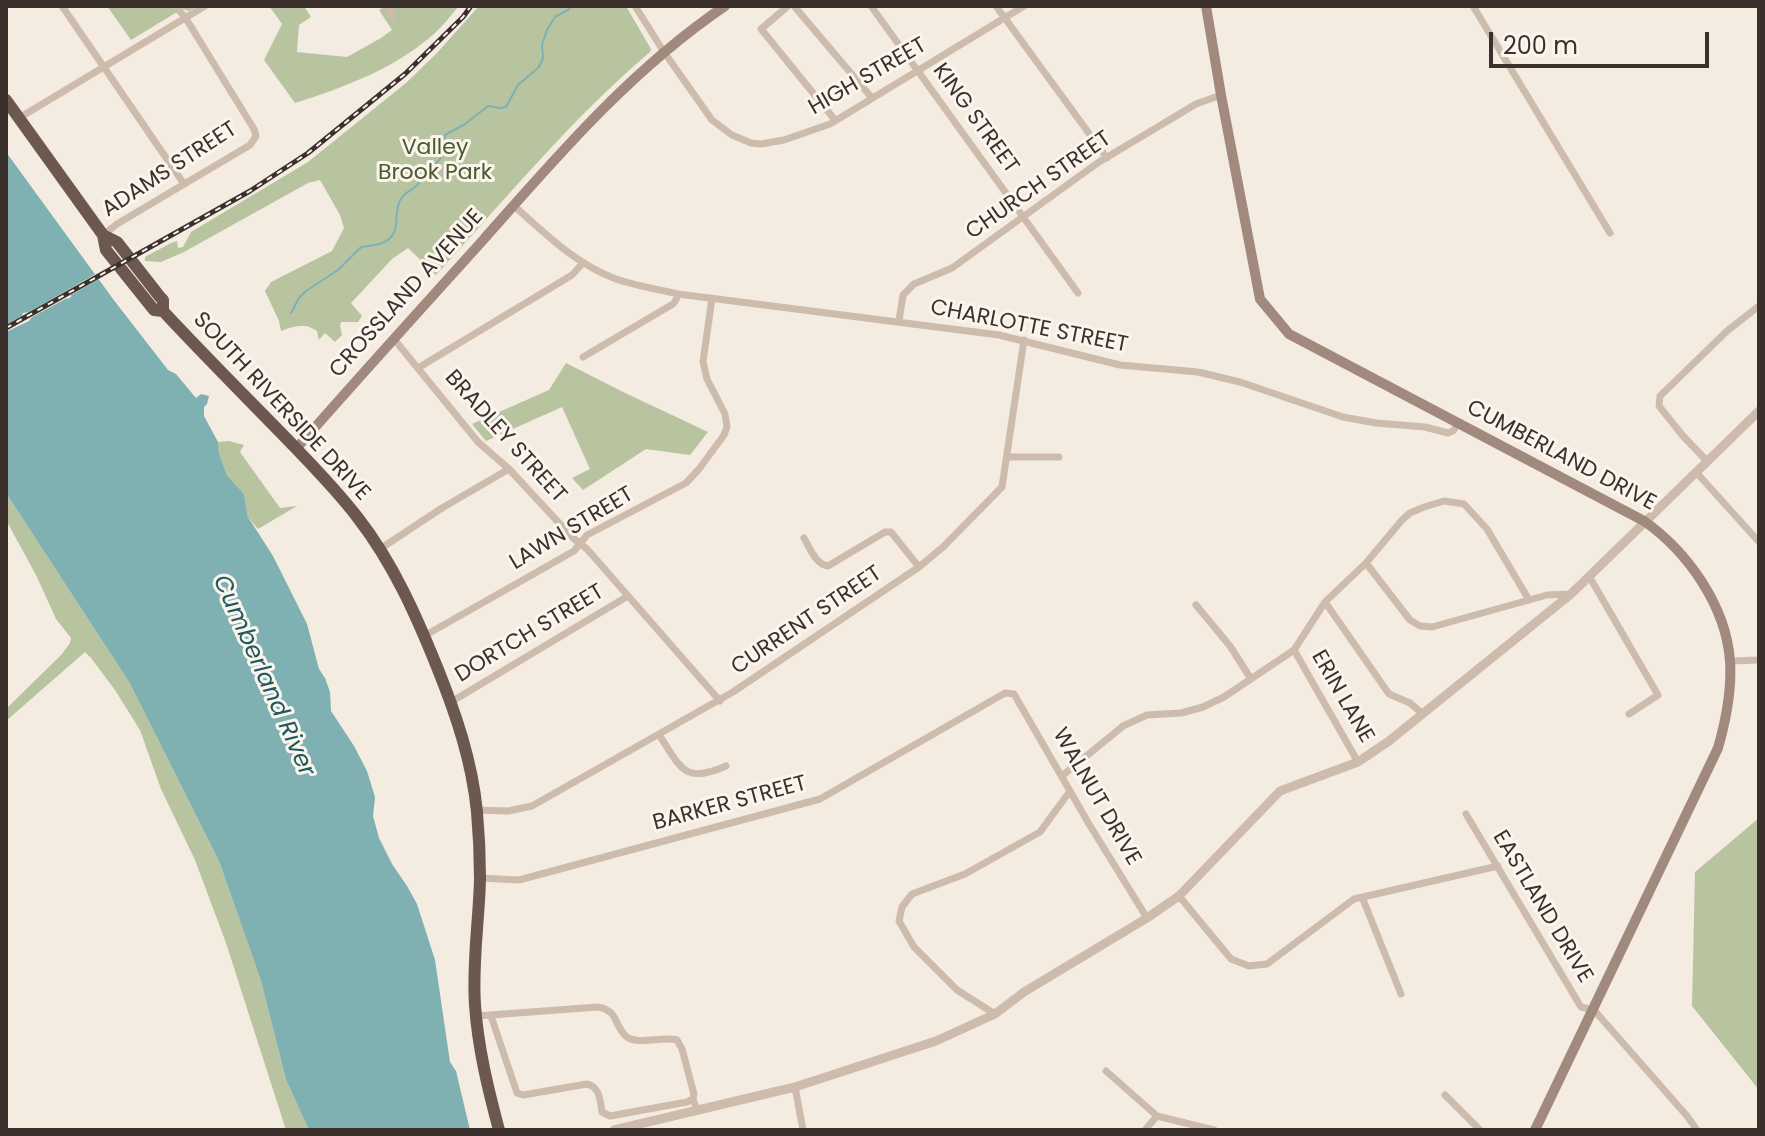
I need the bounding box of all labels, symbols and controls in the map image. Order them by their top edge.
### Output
scale bar [1493,16,1713,66]
text: 200 m [1503,29,1578,62]
street label: HIGH STREET [804,33,932,121]
street label: KING STREET [926,59,1024,179]
street label: ADAMS STREET [98,117,242,223]
street label: CHURCH STREET [961,126,1117,246]
park label: Valley Brook Park [378,135,492,186]
street label: CROSSLAND AVENUE [324,204,490,384]
street label: CHARLOTTE STREET [928,295,1130,359]
street label: SOUTH RIVERSIDE DRIVE [187,307,375,507]
street label: BRADLEY STREET [439,365,571,509]
street label: CUMBERLAND DRIVE [1462,395,1660,517]
street label: LAWN STREET [505,482,639,576]
street label: CURRENT STREET [727,561,887,681]
water label: Cumberland River [206,571,320,781]
street label: DORTCH STREET [451,579,609,689]
street label: ERIN LANE [1305,646,1379,748]
street label: WALNUT DRIVE [1046,724,1146,870]
street label: BARKER STREET [650,771,810,837]
street label: EASTLAND DRIVE [1486,826,1598,988]

